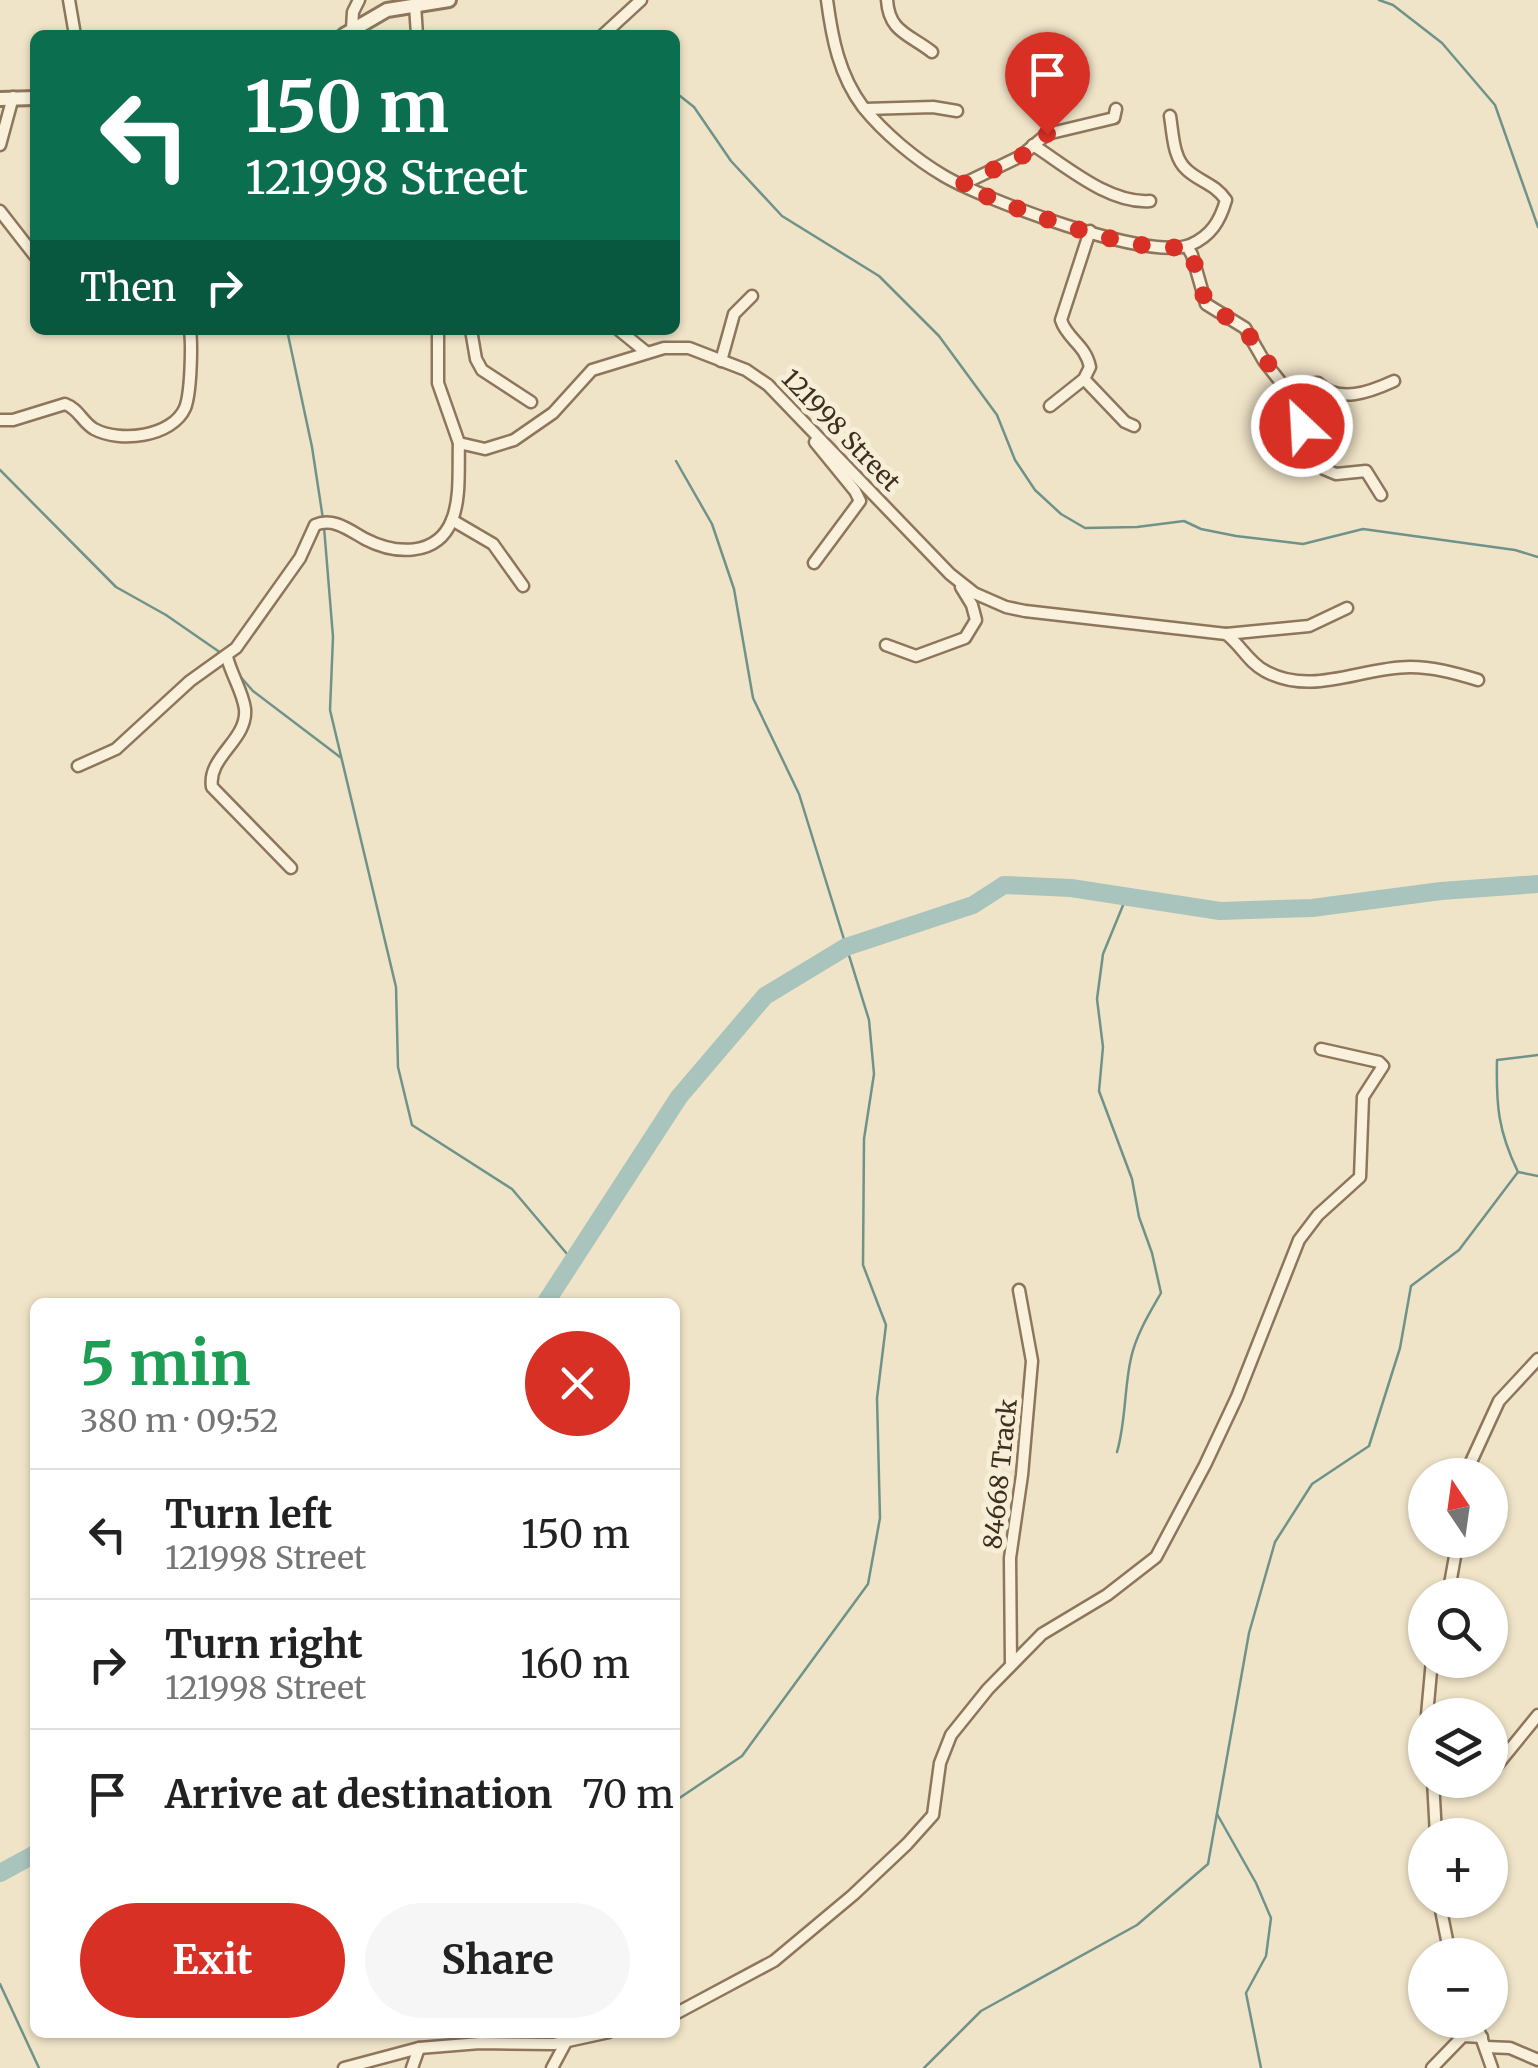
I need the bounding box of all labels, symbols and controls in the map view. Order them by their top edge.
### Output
pin [1005,32,1090,135]
icon: arrive [1020,47,1075,102]
text: 150 m [245,63,449,151]
icon: left [80,70,210,200]
text: 121998 Street [245,150,528,206]
icon: right [197,260,252,315]
text: Then [80,264,177,311]
street label: 121998 Street [775,362,907,498]
position arrow [1250,374,1354,478]
text: 5 min [80,1326,251,1401]
button: close [525,1331,630,1436]
street label: 84668 Track [976,1397,1024,1551]
text: 380 m · 09:52 [80,1401,278,1441]
north arrow [1408,1458,1508,1558]
map controls [1408,1458,1508,2038]
text: Turn left [165,1491,332,1538]
icon: left [80,1507,135,1562]
text: 150 m [521,1511,630,1558]
text: 121998 Street [165,1538,366,1578]
button: search [1408,1578,1508,1678]
text: Turn right [165,1621,363,1668]
icon: right [80,1637,135,1692]
text: 160 m [520,1641,630,1688]
text: 121998 Street [165,1668,366,1708]
button: layers [1408,1698,1508,1798]
icon: arrive [80,1767,135,1822]
text: Arrive at destination [165,1771,552,1818]
text: 70 m [582,1771,674,1818]
button: + [1408,1818,1508,1918]
button: Exit [80,1903,345,2018]
button: Share [365,1903,630,2018]
button: − [1408,1938,1508,2038]

